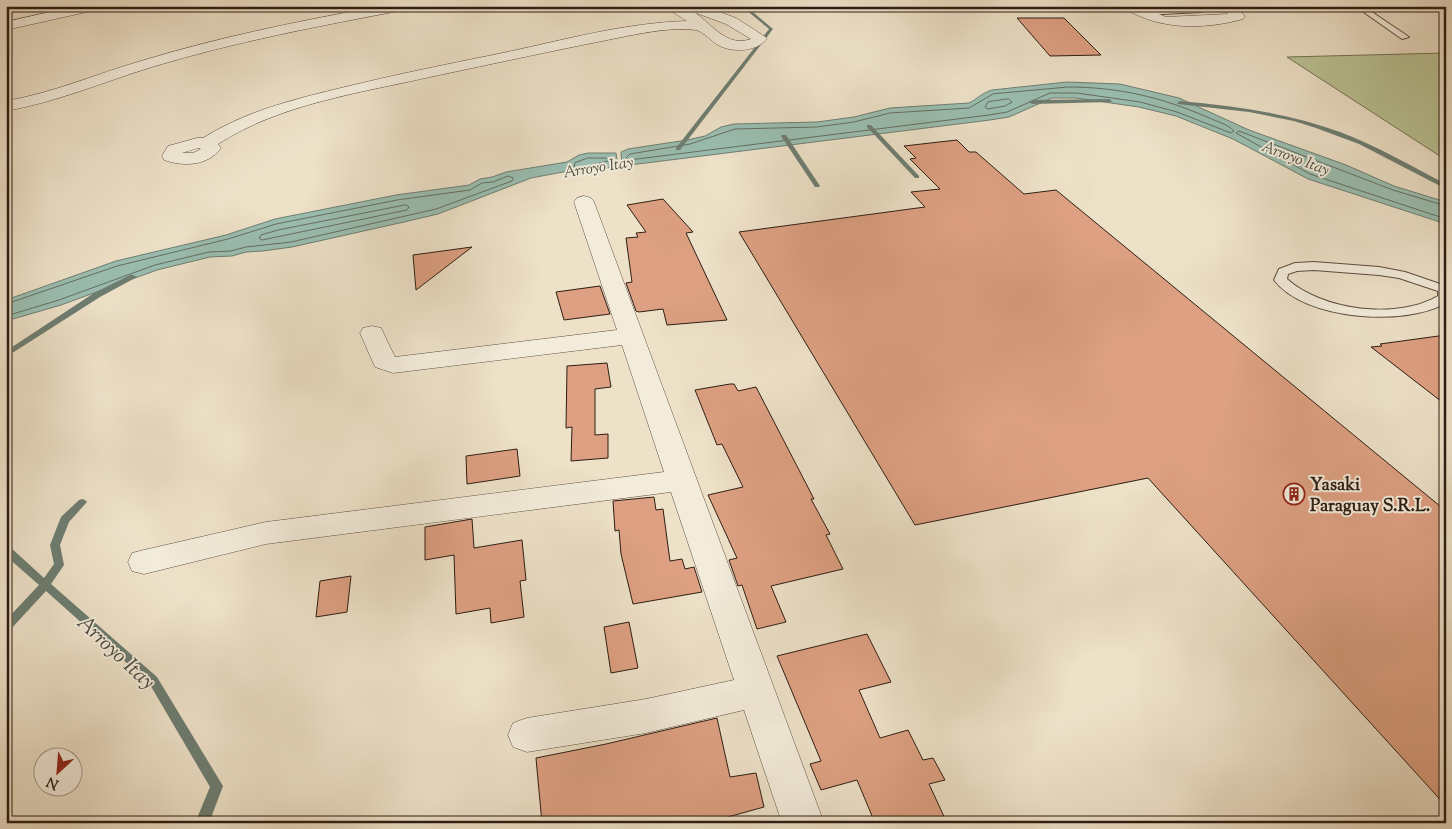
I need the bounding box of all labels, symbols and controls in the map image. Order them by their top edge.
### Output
water label: Arroyo Itay [1258,136,1333,183]
water label: Arroyo Itay [562,151,636,185]
place label: Yasaki Paraguay S.R.L. [1310,473,1430,520]
building icon: Yasaki Paraguay S.R.L. [1282,482,1306,506]
water label: Arroyo Itay [68,608,161,698]
north arrow [32,746,82,796]
text: N [44,770,63,793]

